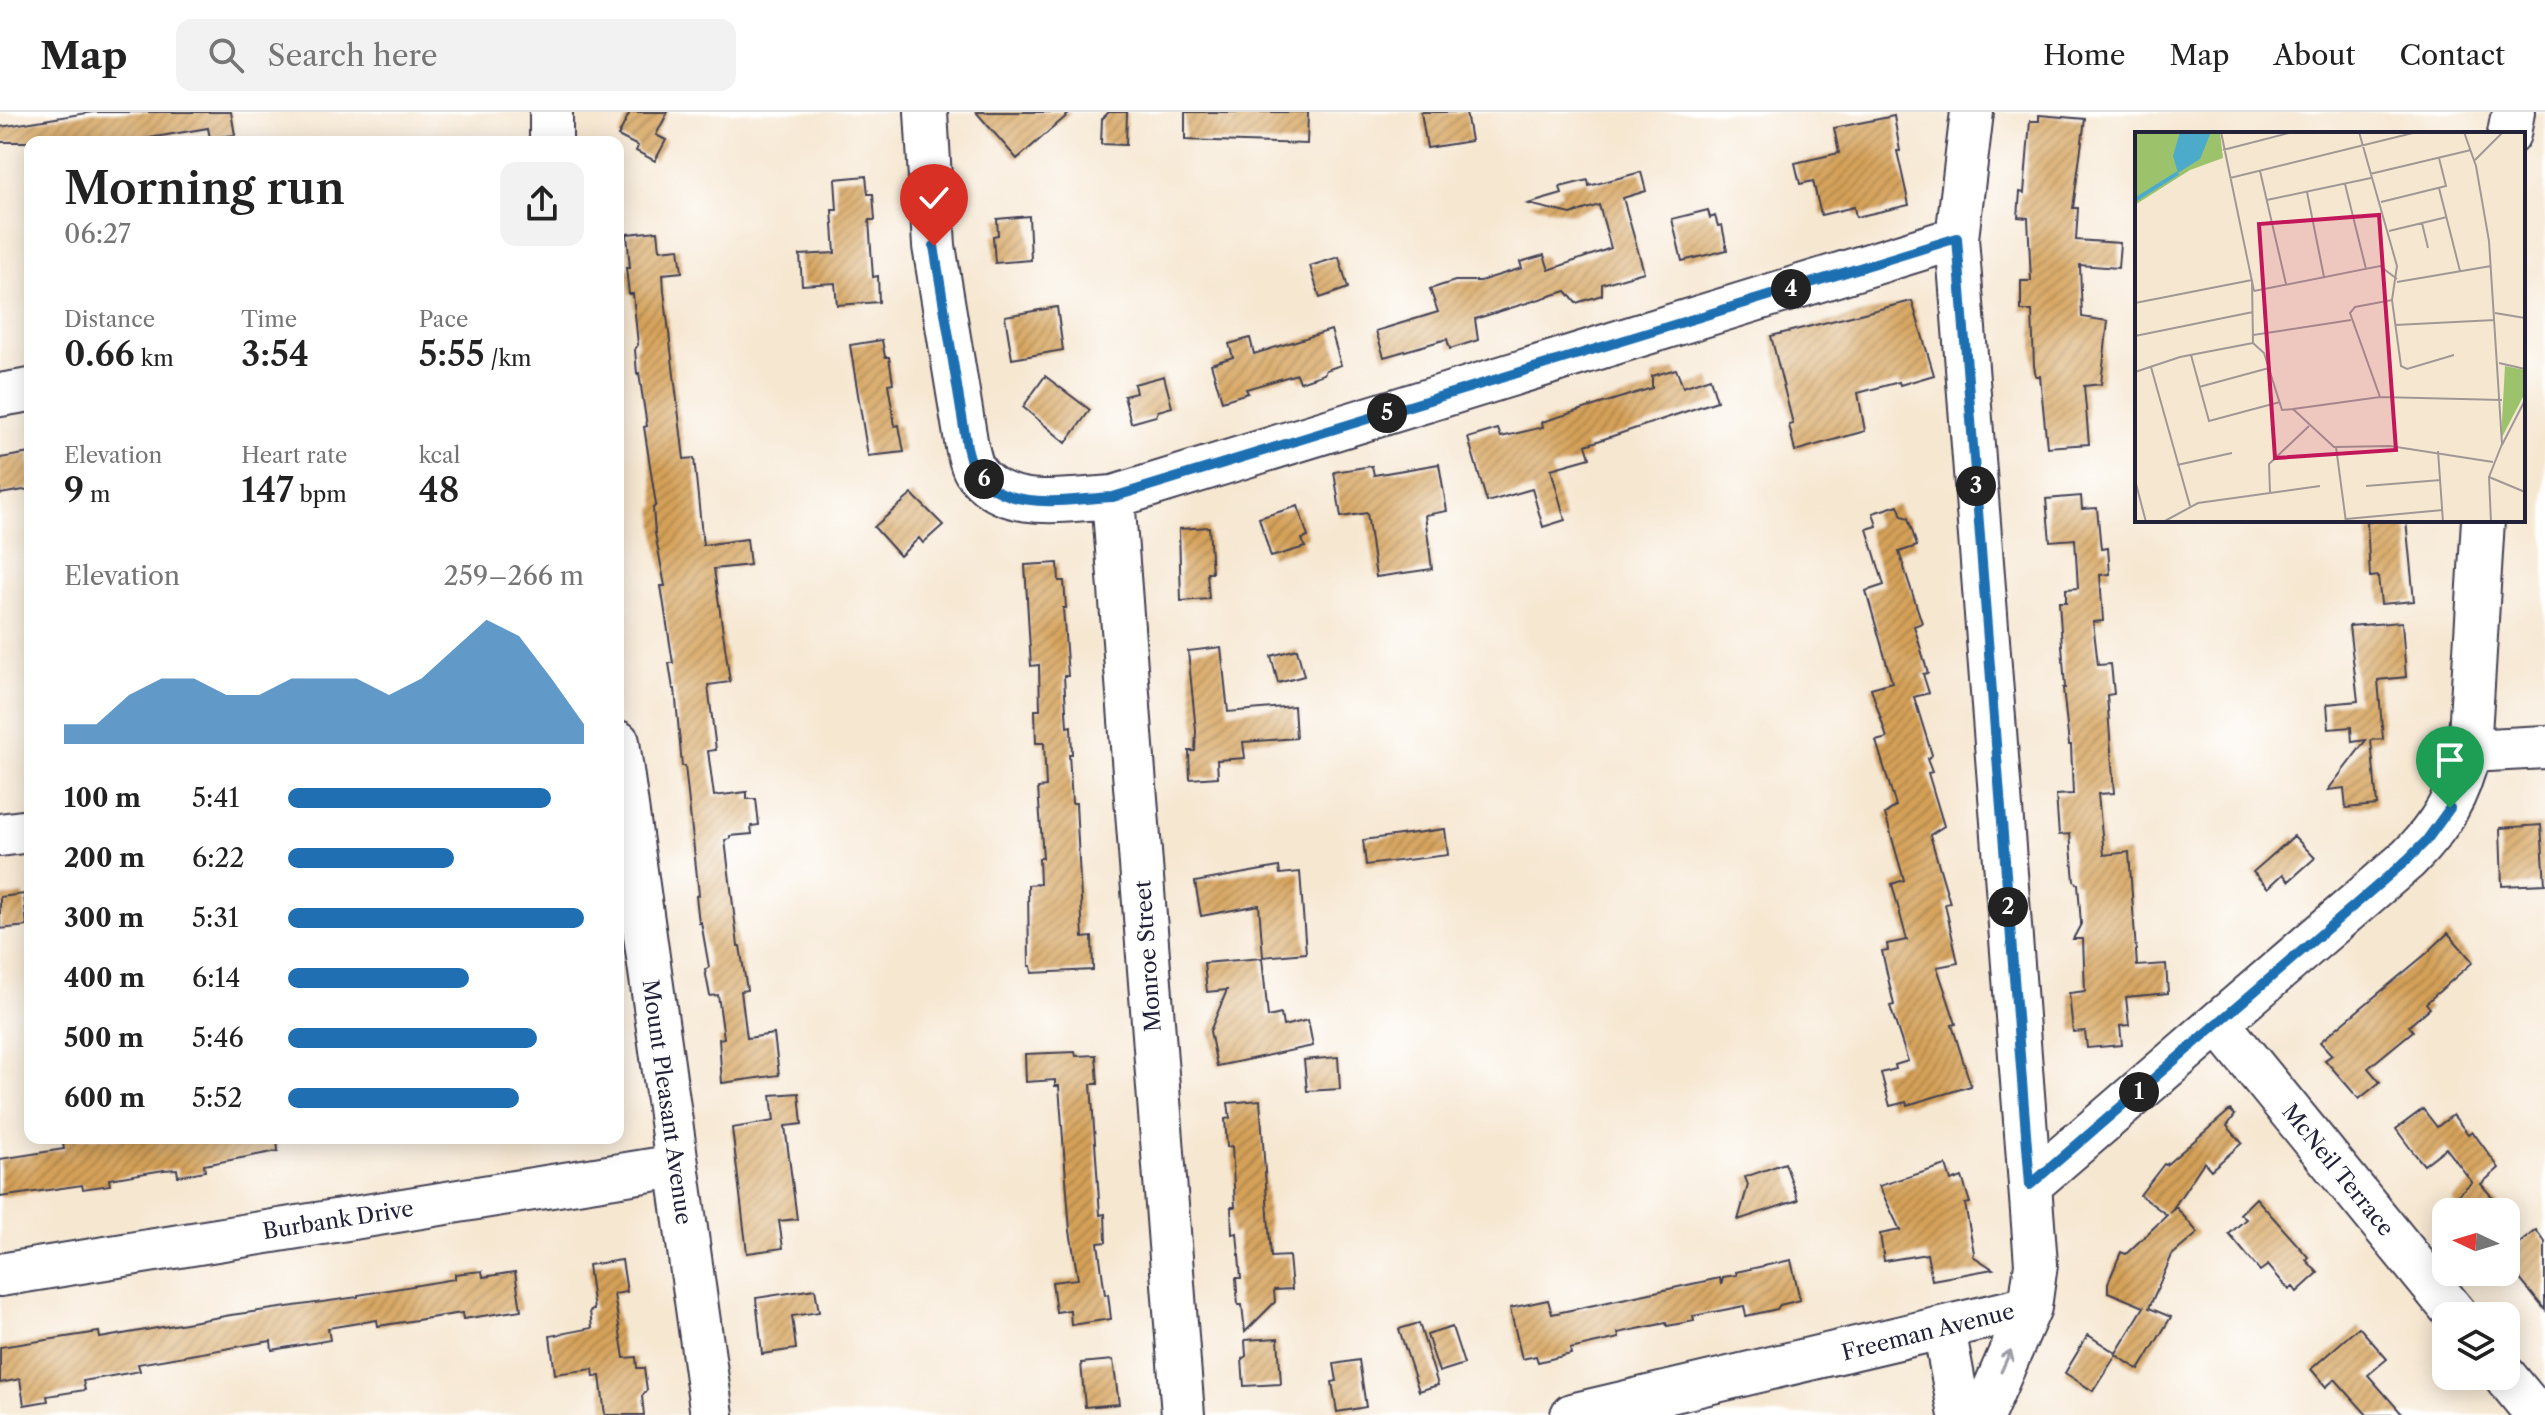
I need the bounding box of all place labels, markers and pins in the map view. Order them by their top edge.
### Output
pin [900,164,968,246]
pin: 4 [1771,269,1811,309]
pin: 5 [1367,393,1407,433]
pin: 6 [964,459,1004,499]
pin: 3 [1956,466,1996,506]
pin [2416,726,2484,808]
pin: 2 [1988,887,2028,927]
pin: 1 [2119,1072,2159,1112]

